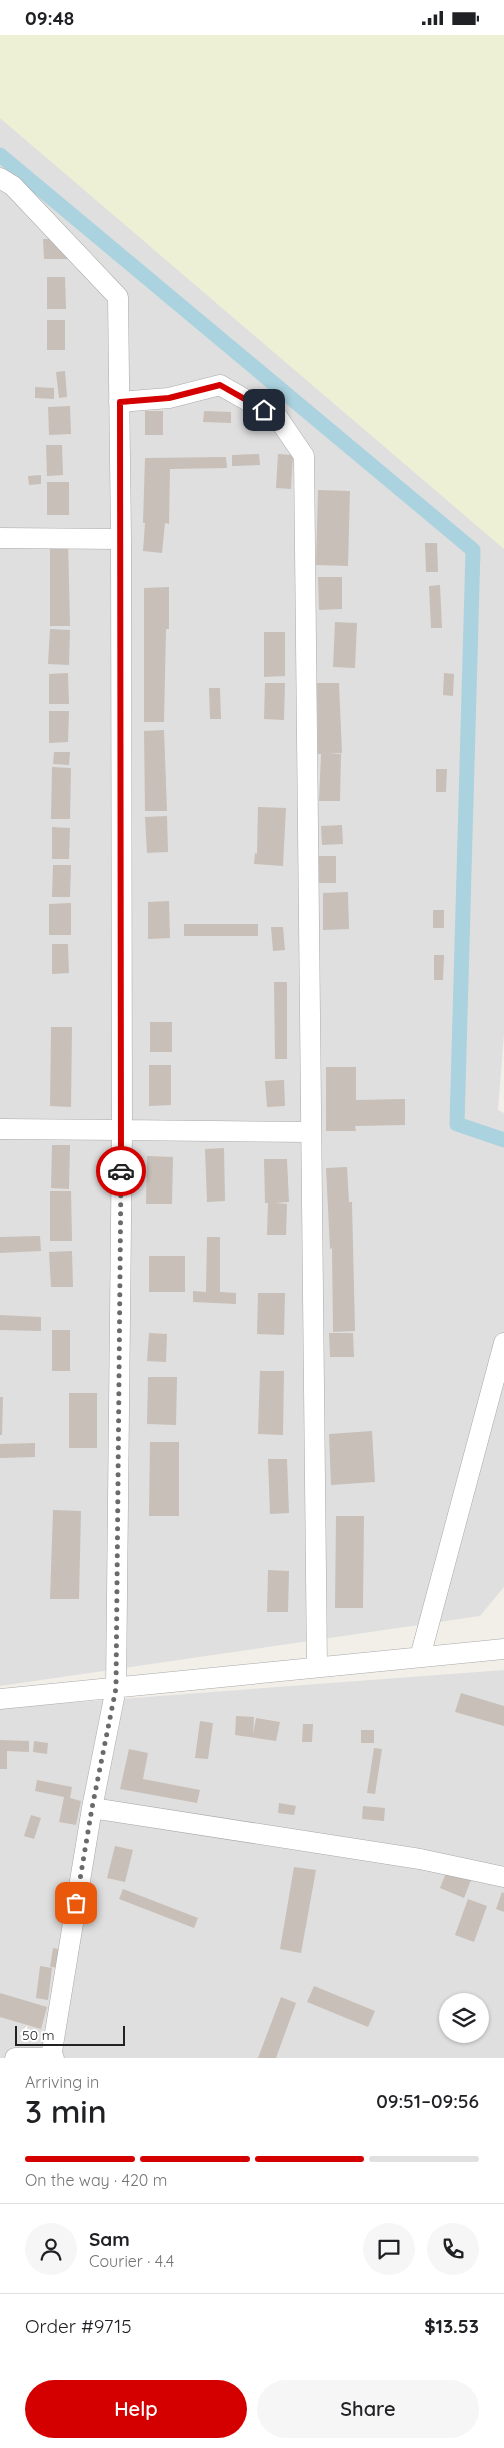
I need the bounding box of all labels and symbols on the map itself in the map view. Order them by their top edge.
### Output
pin [243,389,285,431]
courier [96,1146,146,1196]
pin [55,1882,97,1924]
scale bar [15,2023,125,2046]

